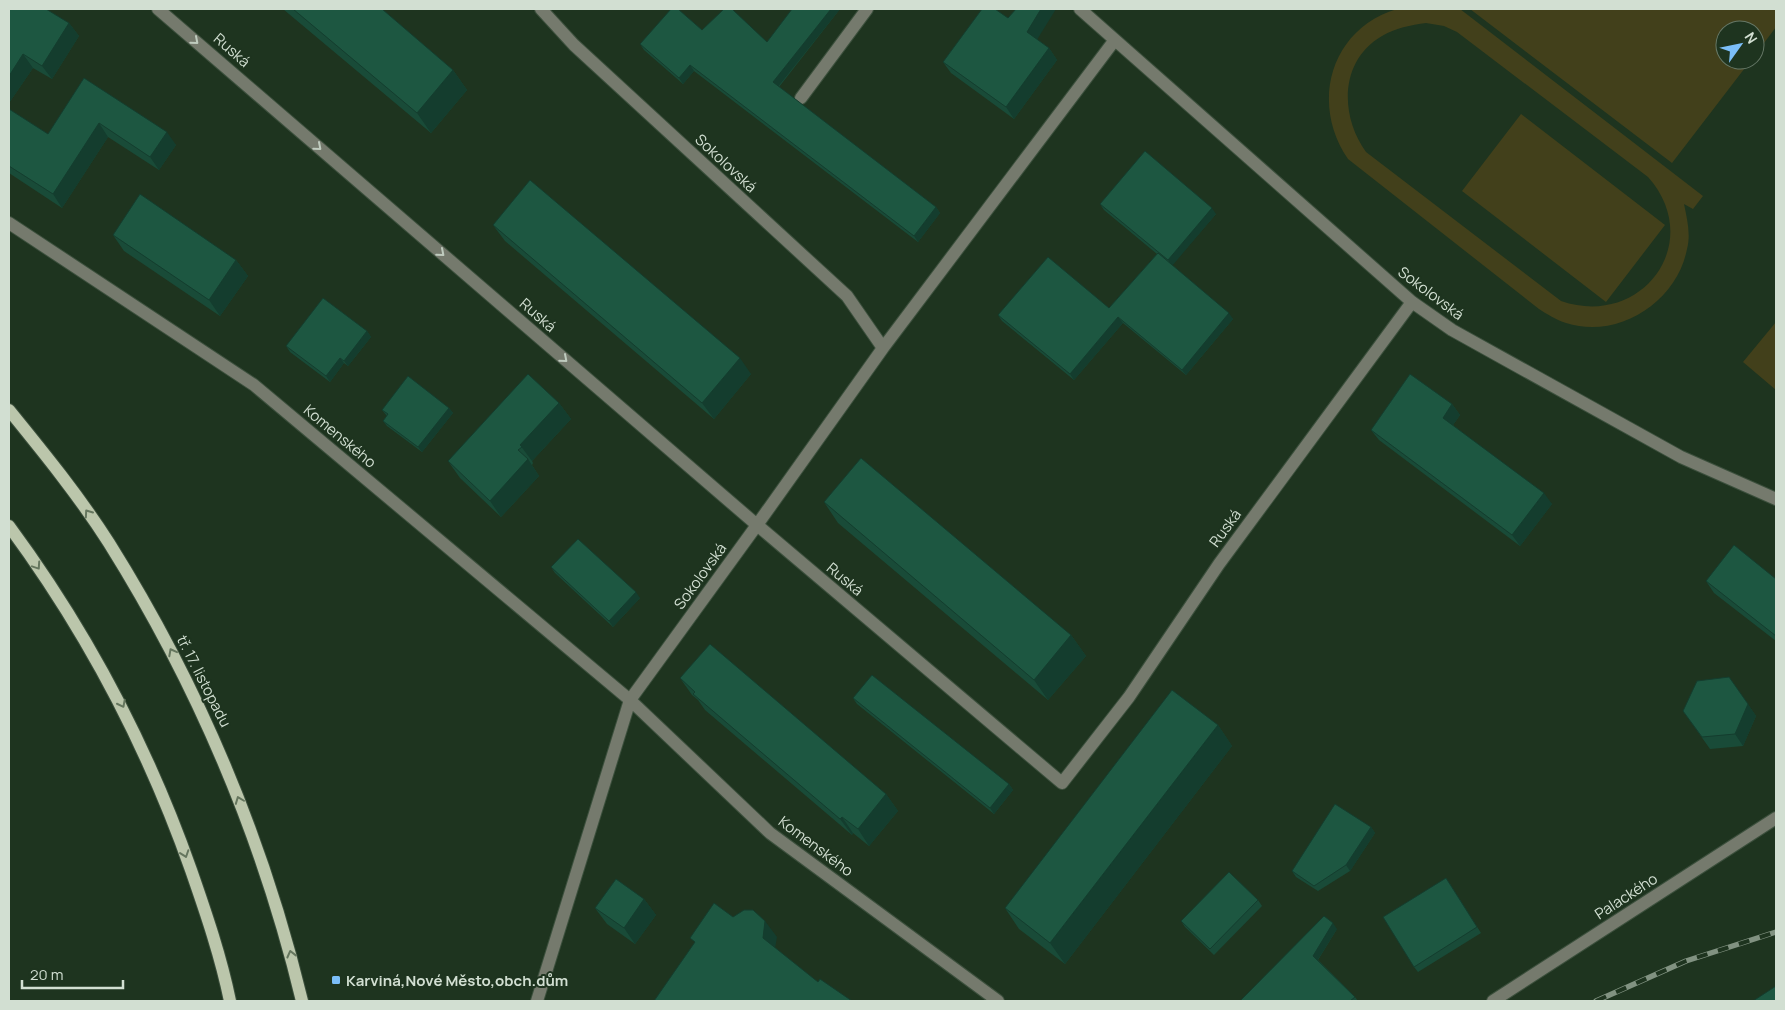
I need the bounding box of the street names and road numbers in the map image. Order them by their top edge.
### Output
street label: Ruská [209,28,255,72]
street label: Sokolovská [691,129,761,197]
street label: Sokolovská [1394,261,1468,325]
street label: Ruská [515,293,561,337]
street label: Komenského [299,399,381,473]
street label: Ruská [1204,505,1246,551]
street label: Sokolovská [669,539,731,613]
street label: Ruská [822,557,868,601]
street label: tř. 17. listopadu [172,631,236,731]
street label: Komenského [774,811,858,881]
street label: Palackého [1591,868,1662,924]

